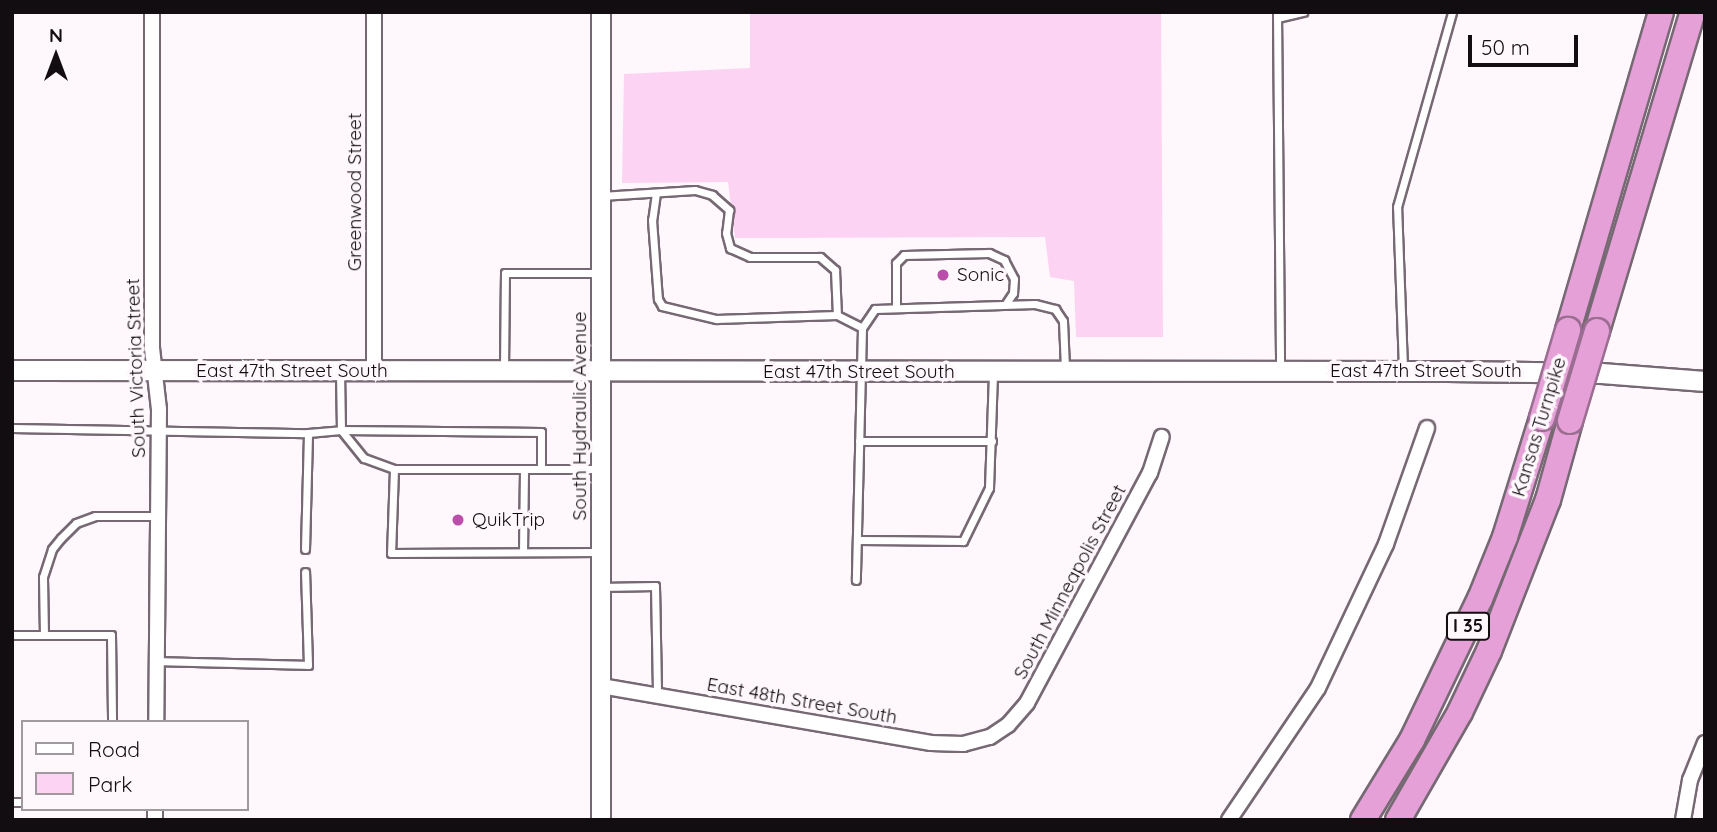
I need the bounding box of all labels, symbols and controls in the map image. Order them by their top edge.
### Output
north arrow [21,21,91,91]
scale bar [1472,21,1582,65]
text: N [49,23,63,47]
text: 50 m [1481,34,1530,60]
street label: Greenwood Street [344,113,366,271]
place label: Sonic [957,264,1004,286]
marker: Sonic [935,267,951,283]
street label: South Victoria Street [121,278,151,458]
street label: South Hydraulic Avenue [569,312,591,520]
street label: Kansas Turnpike [1507,355,1571,499]
street label: East 47th Street South [196,360,388,382]
street label: East 47th Street South [1330,360,1522,382]
street label: East 47th Street South [763,361,955,383]
street label: South Minneapolis Street [1009,481,1131,683]
place label: QuikTrip [472,509,545,531]
marker: QuikTrip [450,512,466,528]
road number: I 35 [1445,612,1491,640]
street label: East 48th Street South [705,673,899,729]
legend [21,720,248,811]
text: Road [88,736,140,762]
text: Park [88,771,132,797]

